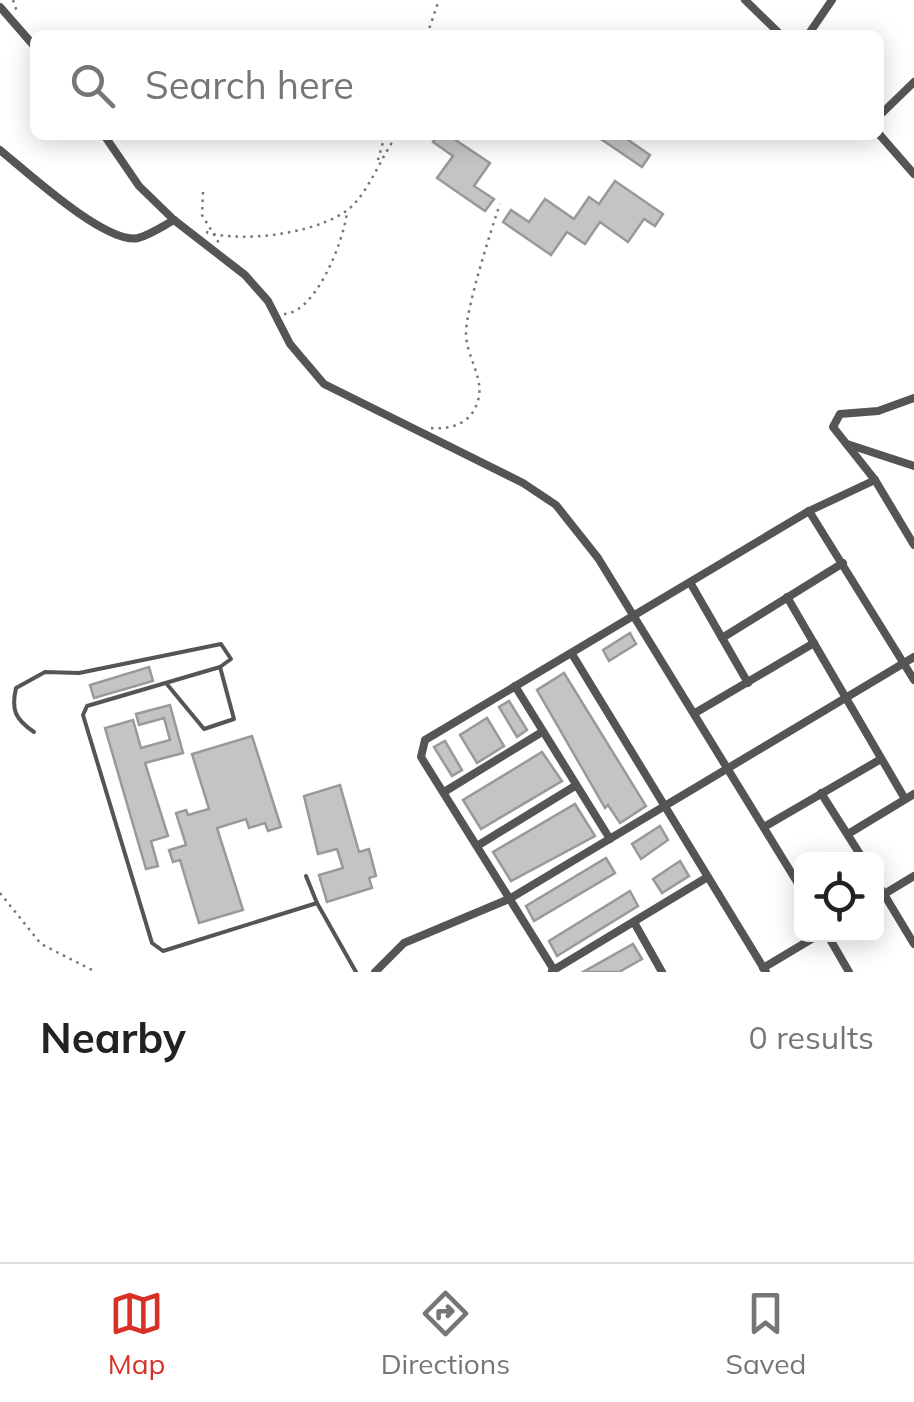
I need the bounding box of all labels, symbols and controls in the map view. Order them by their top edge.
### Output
search box [30,30,884,140]
icon: search [65,58,120,113]
text: Search here [145,61,354,109]
map controls [794,852,884,942]
button: locate [794,852,884,942]
text: Nearby [40,1011,186,1064]
text: 0 results [749,1017,874,1057]
tab: Map [108,1286,165,1381]
tab: Directions [381,1286,510,1381]
tab: Saved [725,1286,806,1381]

